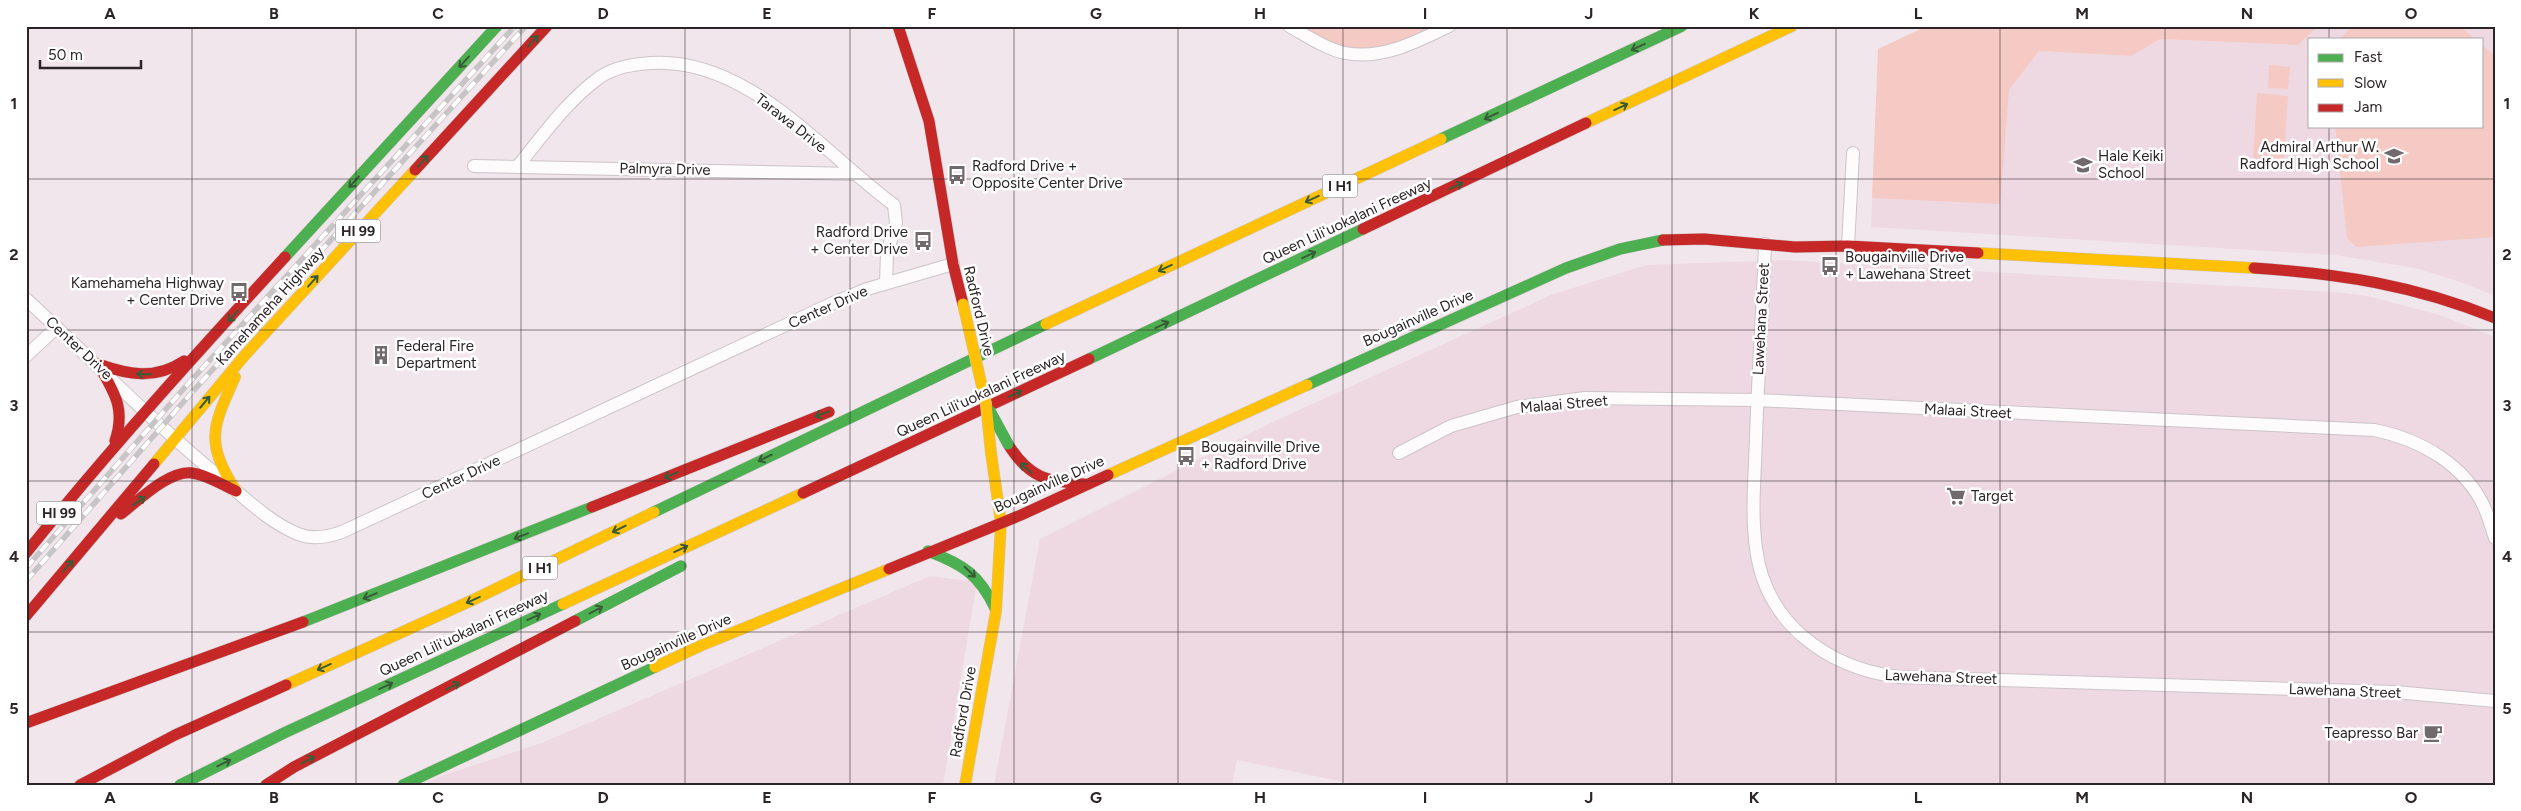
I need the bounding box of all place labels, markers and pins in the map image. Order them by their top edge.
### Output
place label: Admiral Arthur W. Radford High School [2239,138,2379,173]
school or university icon: Admiral Arthur W. Radford High School [2383,145,2405,167]
place label: Hale Keiki School [2098,147,2164,182]
school or university icon: Hale Keiki School [2072,154,2094,176]
place label: Radford Drive + Opposite Center Drive [972,157,1123,192]
bus stop icon: Radford Drive + Opposite Center Drive [946,164,968,186]
place label: Radford Drive + Center Drive [810,223,908,258]
bus stop icon: Radford Drive + Center Drive [912,230,934,252]
place label: Bougainville Drive + Lawehana Street [1845,248,1971,283]
bus stop icon: Bougainville Drive + Lawehana Street [1819,255,1841,277]
place label: Kamehameha Highway + Center Drive [71,274,224,309]
bus stop icon: Kamehameha Highway + Center Drive [228,281,250,303]
place label: Federal Fire Department [396,337,477,372]
building icon: Federal Fire Department [370,344,392,366]
place label: Bougainville Drive + Radford Drive [1201,438,1320,473]
bus stop icon: Bougainville Drive + Radford Drive [1175,445,1197,467]
supermarket icon: Target [1945,485,1967,507]
place label: Target [1971,487,2014,505]
cafe icon: Teapresso Bar [2422,722,2444,744]
place label: Teapresso Bar [2324,724,2418,742]

